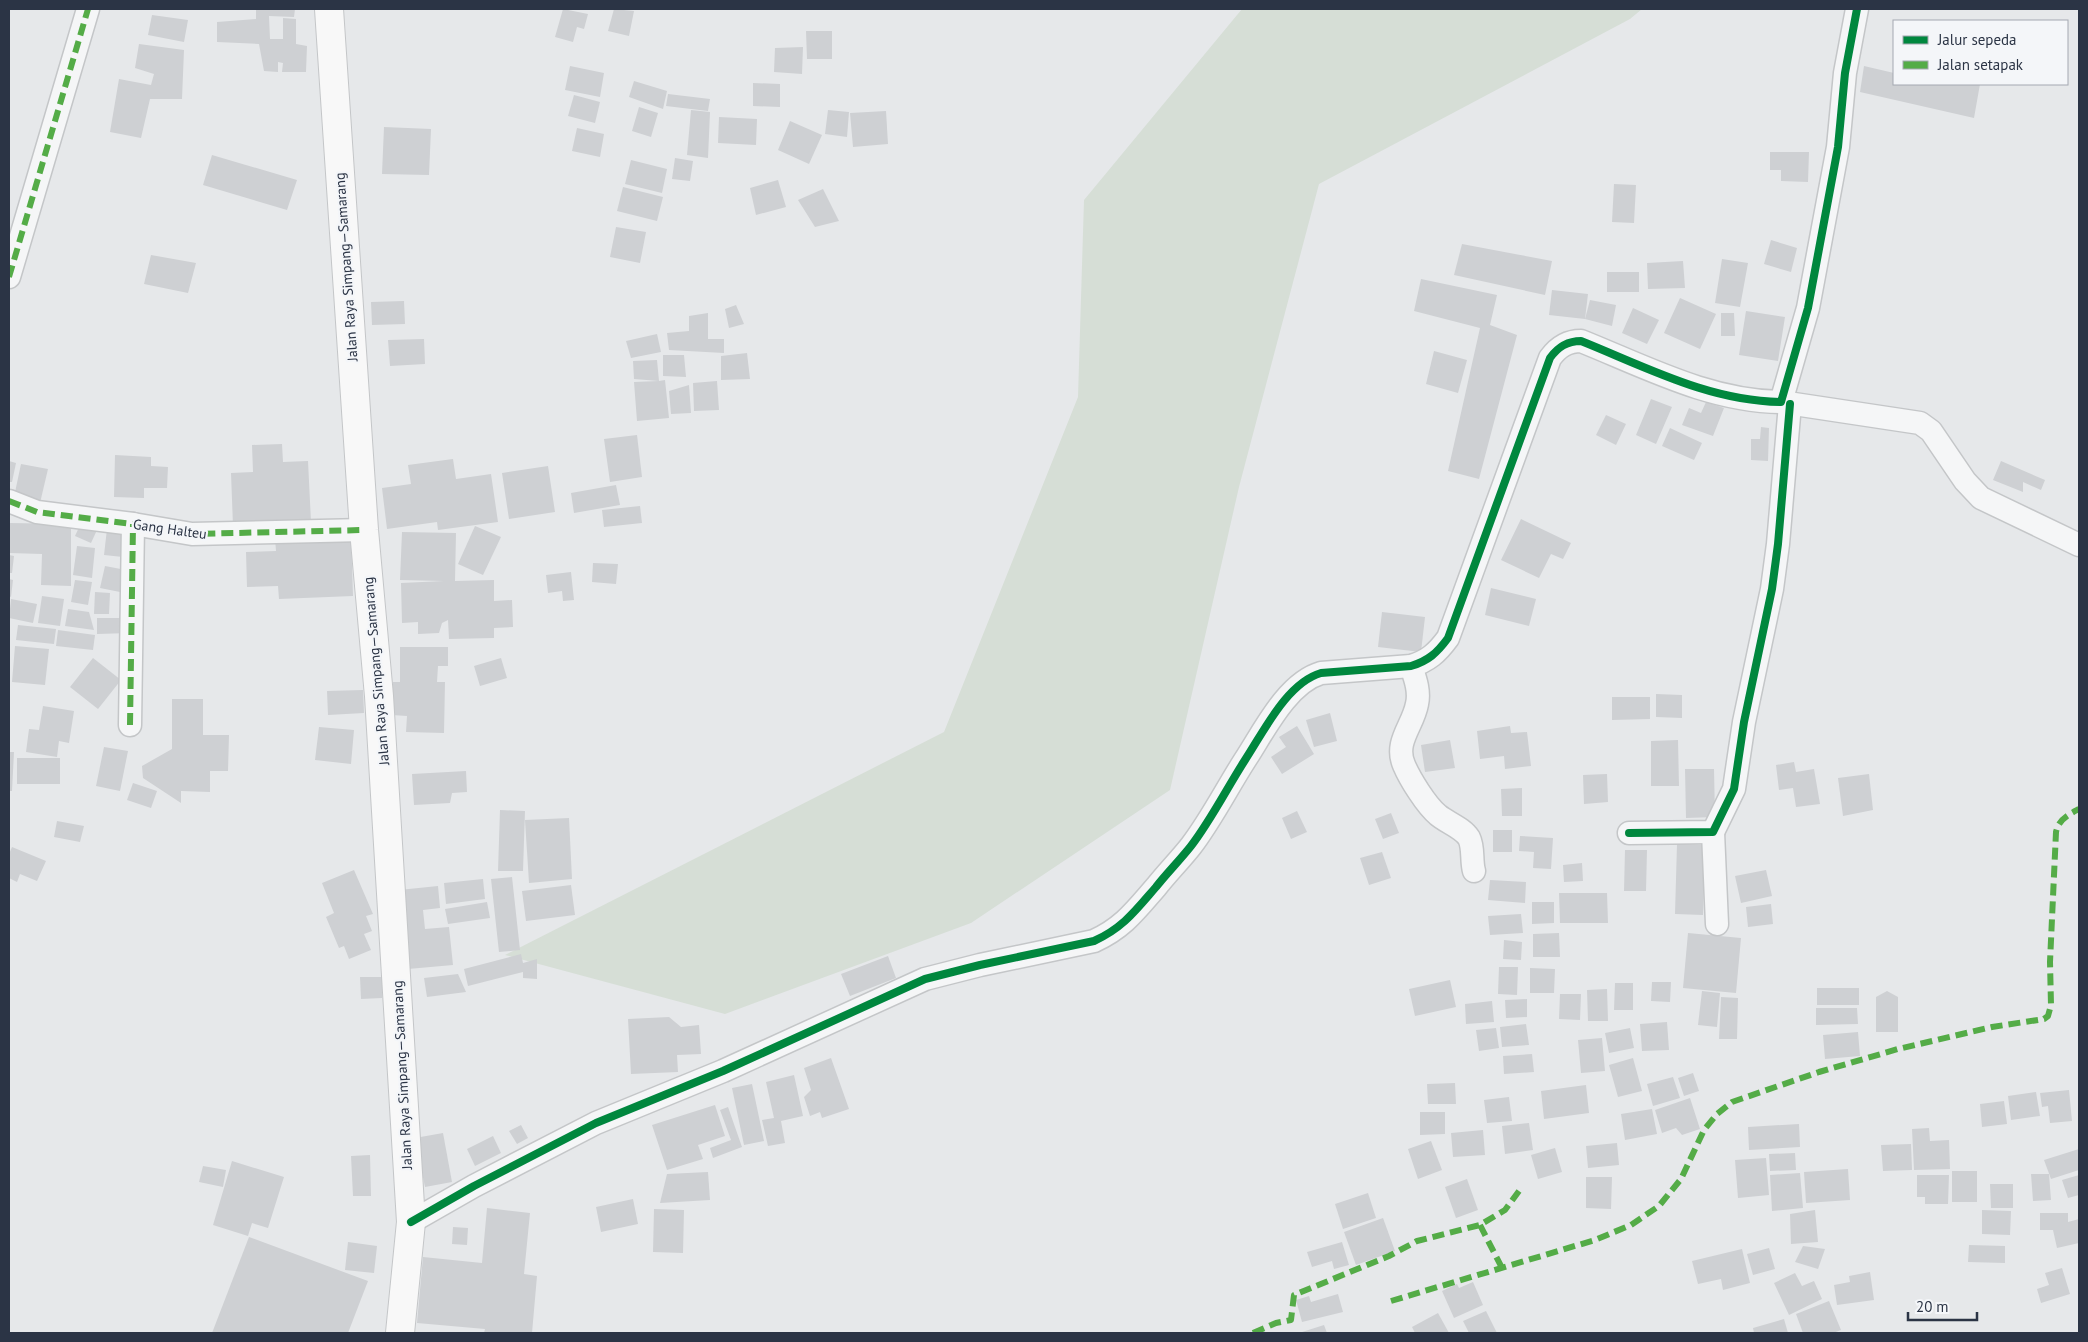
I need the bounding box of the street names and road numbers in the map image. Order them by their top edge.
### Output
street label: Jalan Raya Simpang—Samarang [330,172,362,363]
street label: Gang Halteu [132,515,208,543]
street label: Jalan Raya Simpang—Samarang [359,576,393,767]
street label: Jalan Raya Simpang—Samarang [388,980,416,1171]

